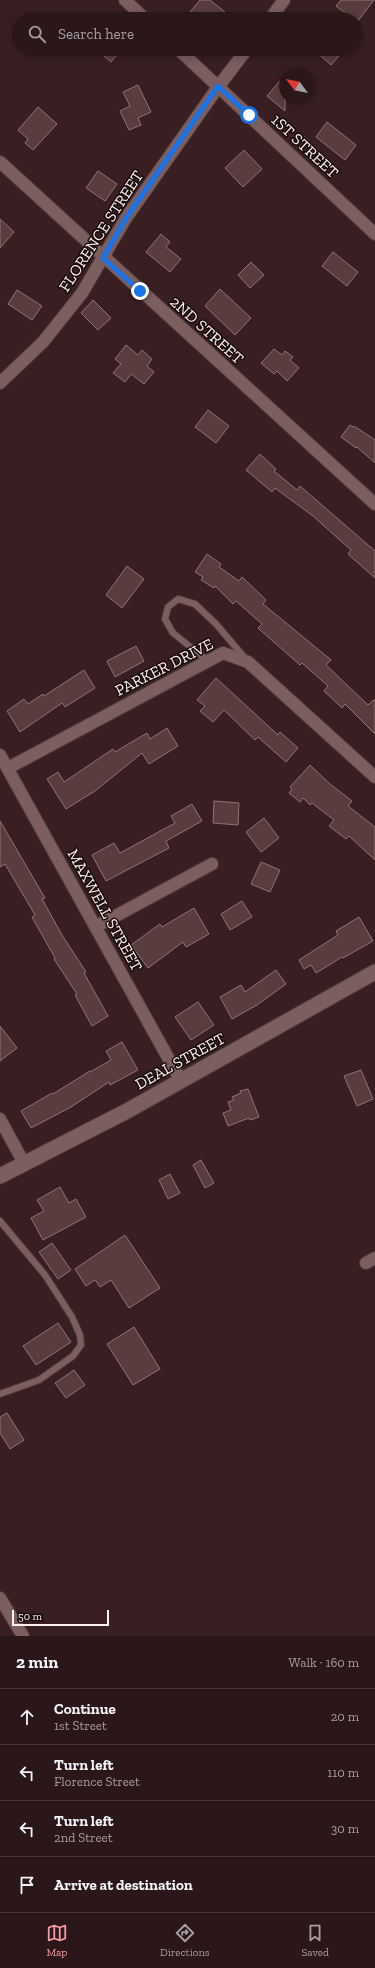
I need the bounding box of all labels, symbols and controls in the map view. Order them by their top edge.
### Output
search box [12,12,363,56]
icon: search [26,23,48,45]
text: Search here [58,25,134,43]
north arrow [279,68,315,104]
route start [240,106,258,124]
street label: 1ST STREET [267,110,343,182]
street label: FLORENCE STREET [55,167,147,295]
route end [131,282,149,300]
street label: 2ND STREET [166,292,248,368]
street label: PARKER DRIVE [112,634,216,700]
street label: MAXWELL STREET [64,846,146,974]
street label: DEAL STREET [132,1028,228,1094]
scale bar [12,1608,109,1627]
text: 50 m [18,1610,42,1623]
text: 2 min [16,1652,58,1672]
text: Walk · 160 m [289,1655,359,1670]
text: Continue [54,1700,116,1718]
icon: ahead [16,1706,38,1728]
text: 20 m [331,1709,359,1724]
text: 1st Street [54,1718,107,1733]
text: Turn left [54,1756,114,1774]
icon: left [16,1762,38,1784]
text: 110 m [327,1765,359,1780]
text: Florence Street [54,1774,140,1789]
text: Turn left [54,1812,114,1830]
icon: left [16,1818,38,1840]
text: 30 m [331,1821,359,1836]
text: 2nd Street [54,1830,113,1845]
icon: arrive [16,1874,38,1896]
text: Arrive at destination [54,1876,193,1894]
tab: Map [46,1922,68,1959]
tab: Directions [160,1922,210,1959]
tab: Saved [301,1922,329,1959]

